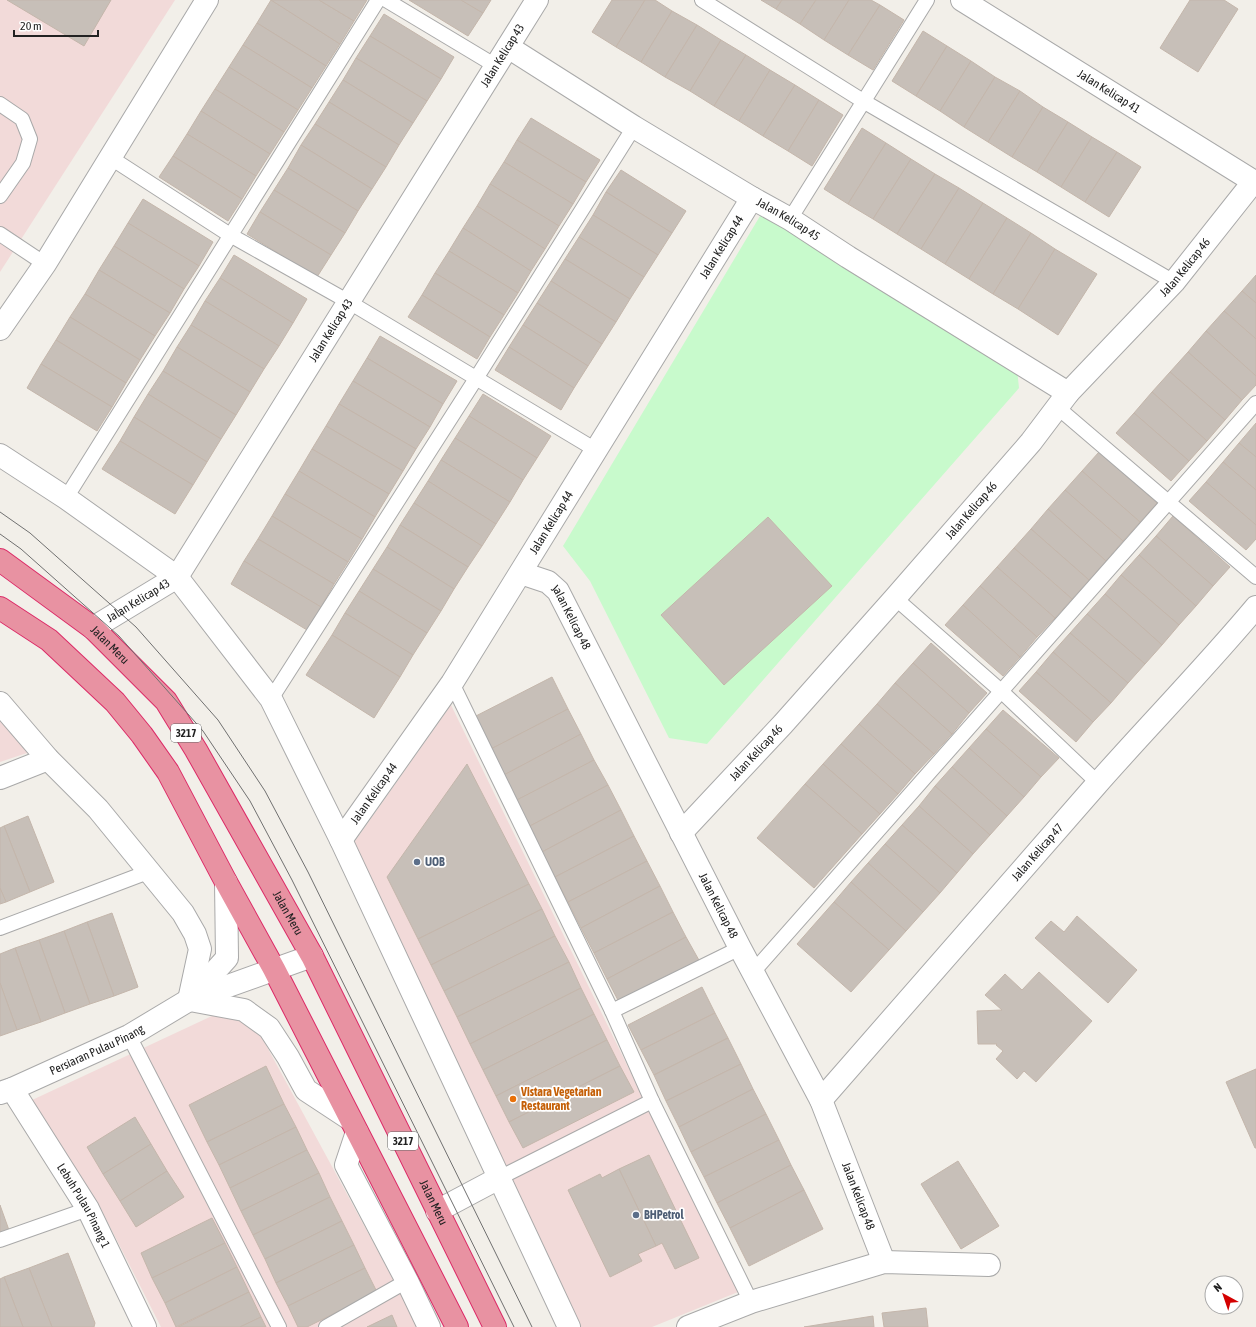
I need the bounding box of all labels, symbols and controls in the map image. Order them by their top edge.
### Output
scale bar [14,12,98,38]
text: 20 m [20,19,42,33]
street label: Jalan Kelicap 43 [478,21,527,89]
street label: Jalan Kelicap 41 [1075,67,1143,116]
street label: Jalan Kelicap 45 [754,195,823,244]
street label: Jalan Kelicap 44 [697,213,747,281]
street label: Jalan Kelicap 46 [1157,235,1213,299]
street label: Jalan Kelicap 43 [306,296,356,364]
street label: Jalan Kelicap 46 [943,479,1000,542]
street label: Jalan Kelicap 44 [527,488,576,557]
street label: Jalan Kelicap 43 [104,576,172,625]
street label: Jalan Kelicap 48 [548,581,594,652]
street label: Jalan Meru [88,623,132,667]
street label: Jalan Kelicap 46 [727,722,786,784]
road number: 3217 [171,724,201,742]
street label: Jalan Kelicap 44 [348,760,400,827]
street label: Jalan Kelicap 47 [1009,820,1066,884]
place label: UOB [425,855,445,869]
marker: UOB [412,857,422,867]
street label: Jalan Kelicap 48 [696,871,741,941]
street label: Jalan Meru [270,888,306,938]
street label: Persiaran Pulau Pinang [47,1021,147,1078]
place label: Vistara Vegetarian Restaurant [520,1085,602,1113]
marker: Vistara Vegetarian Restaurant [508,1094,518,1104]
road number: 3217 [388,1132,418,1150]
street label: Jalan Kelicap 48 [839,1160,878,1232]
street label: Lebuh Pulau Pinang 1 [54,1161,113,1251]
street label: Jalan Meru [416,1177,451,1227]
place label: BHPetrol [644,1208,685,1222]
marker: BHPetrol [631,1210,641,1220]
north arrow [1204,1275,1244,1315]
text: N [1211,1281,1224,1294]

